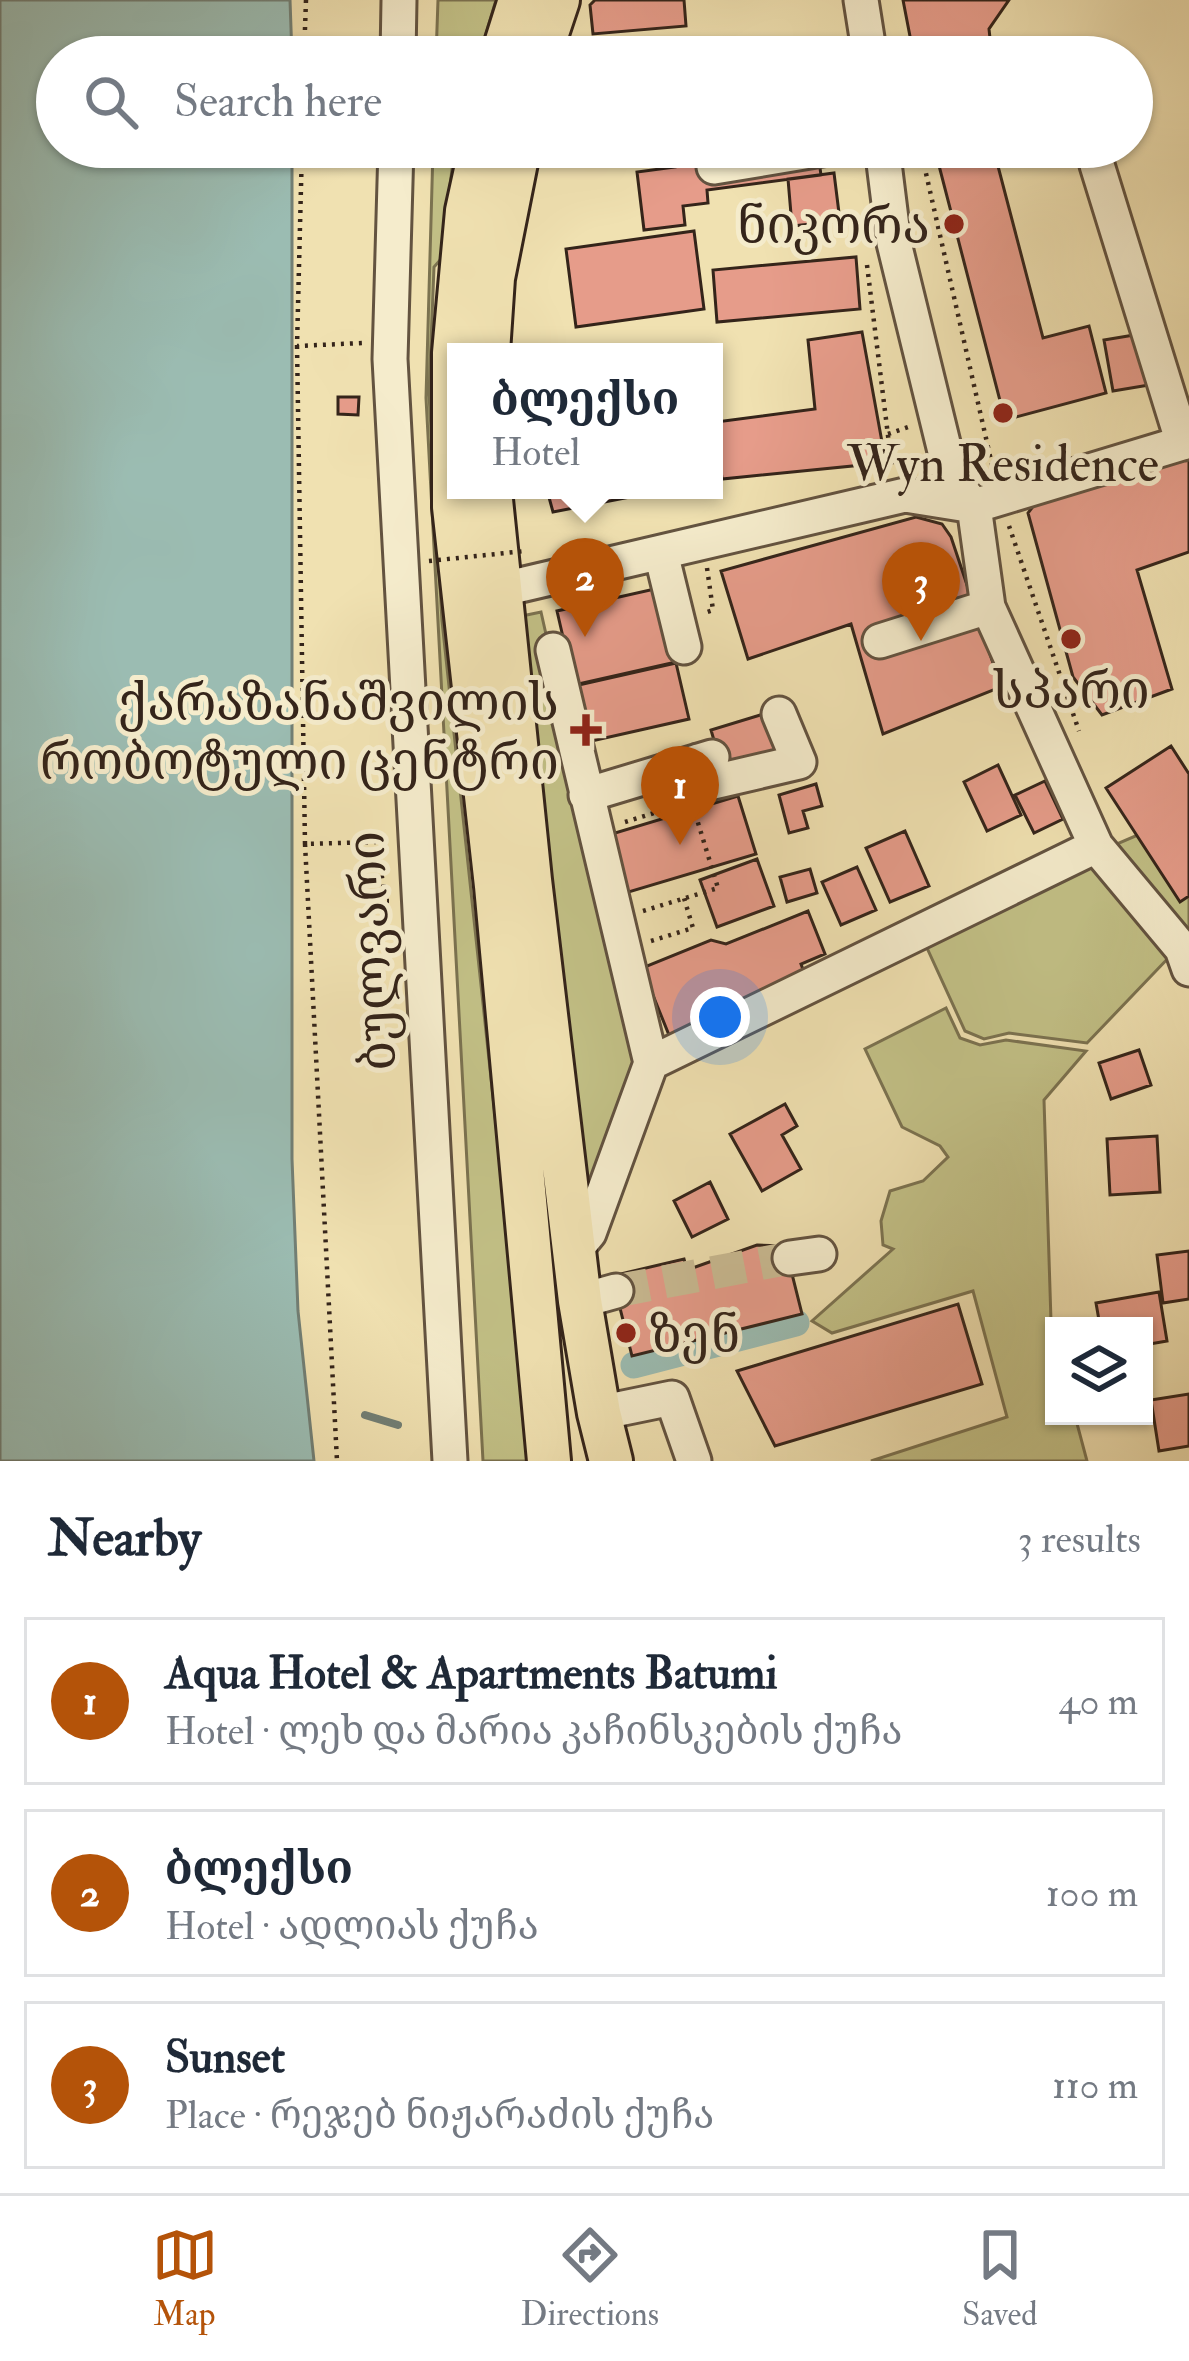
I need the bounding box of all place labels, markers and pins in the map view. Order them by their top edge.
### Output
place label: ნიკორა [737,194,930,258]
marker: ნიკორა [941,211,967,237]
marker: Wyn Residence [990,400,1016,426]
place label: Wyn Residence [846,433,1159,497]
pin: 2 [546,538,624,637]
pin: 3 [882,542,960,641]
marker: სპარი [1058,626,1084,652]
place label: სპარი [992,659,1150,723]
place label: ქარაზანაშვილის რობოტული ცენტრი [40,671,559,794]
marker: ქარაზანაშვილის რობოტული ცენტრი [570,714,602,746]
pin: 1 [641,746,719,845]
place label: ზენ [650,1303,740,1367]
marker: ზენ [613,1320,639,1346]

